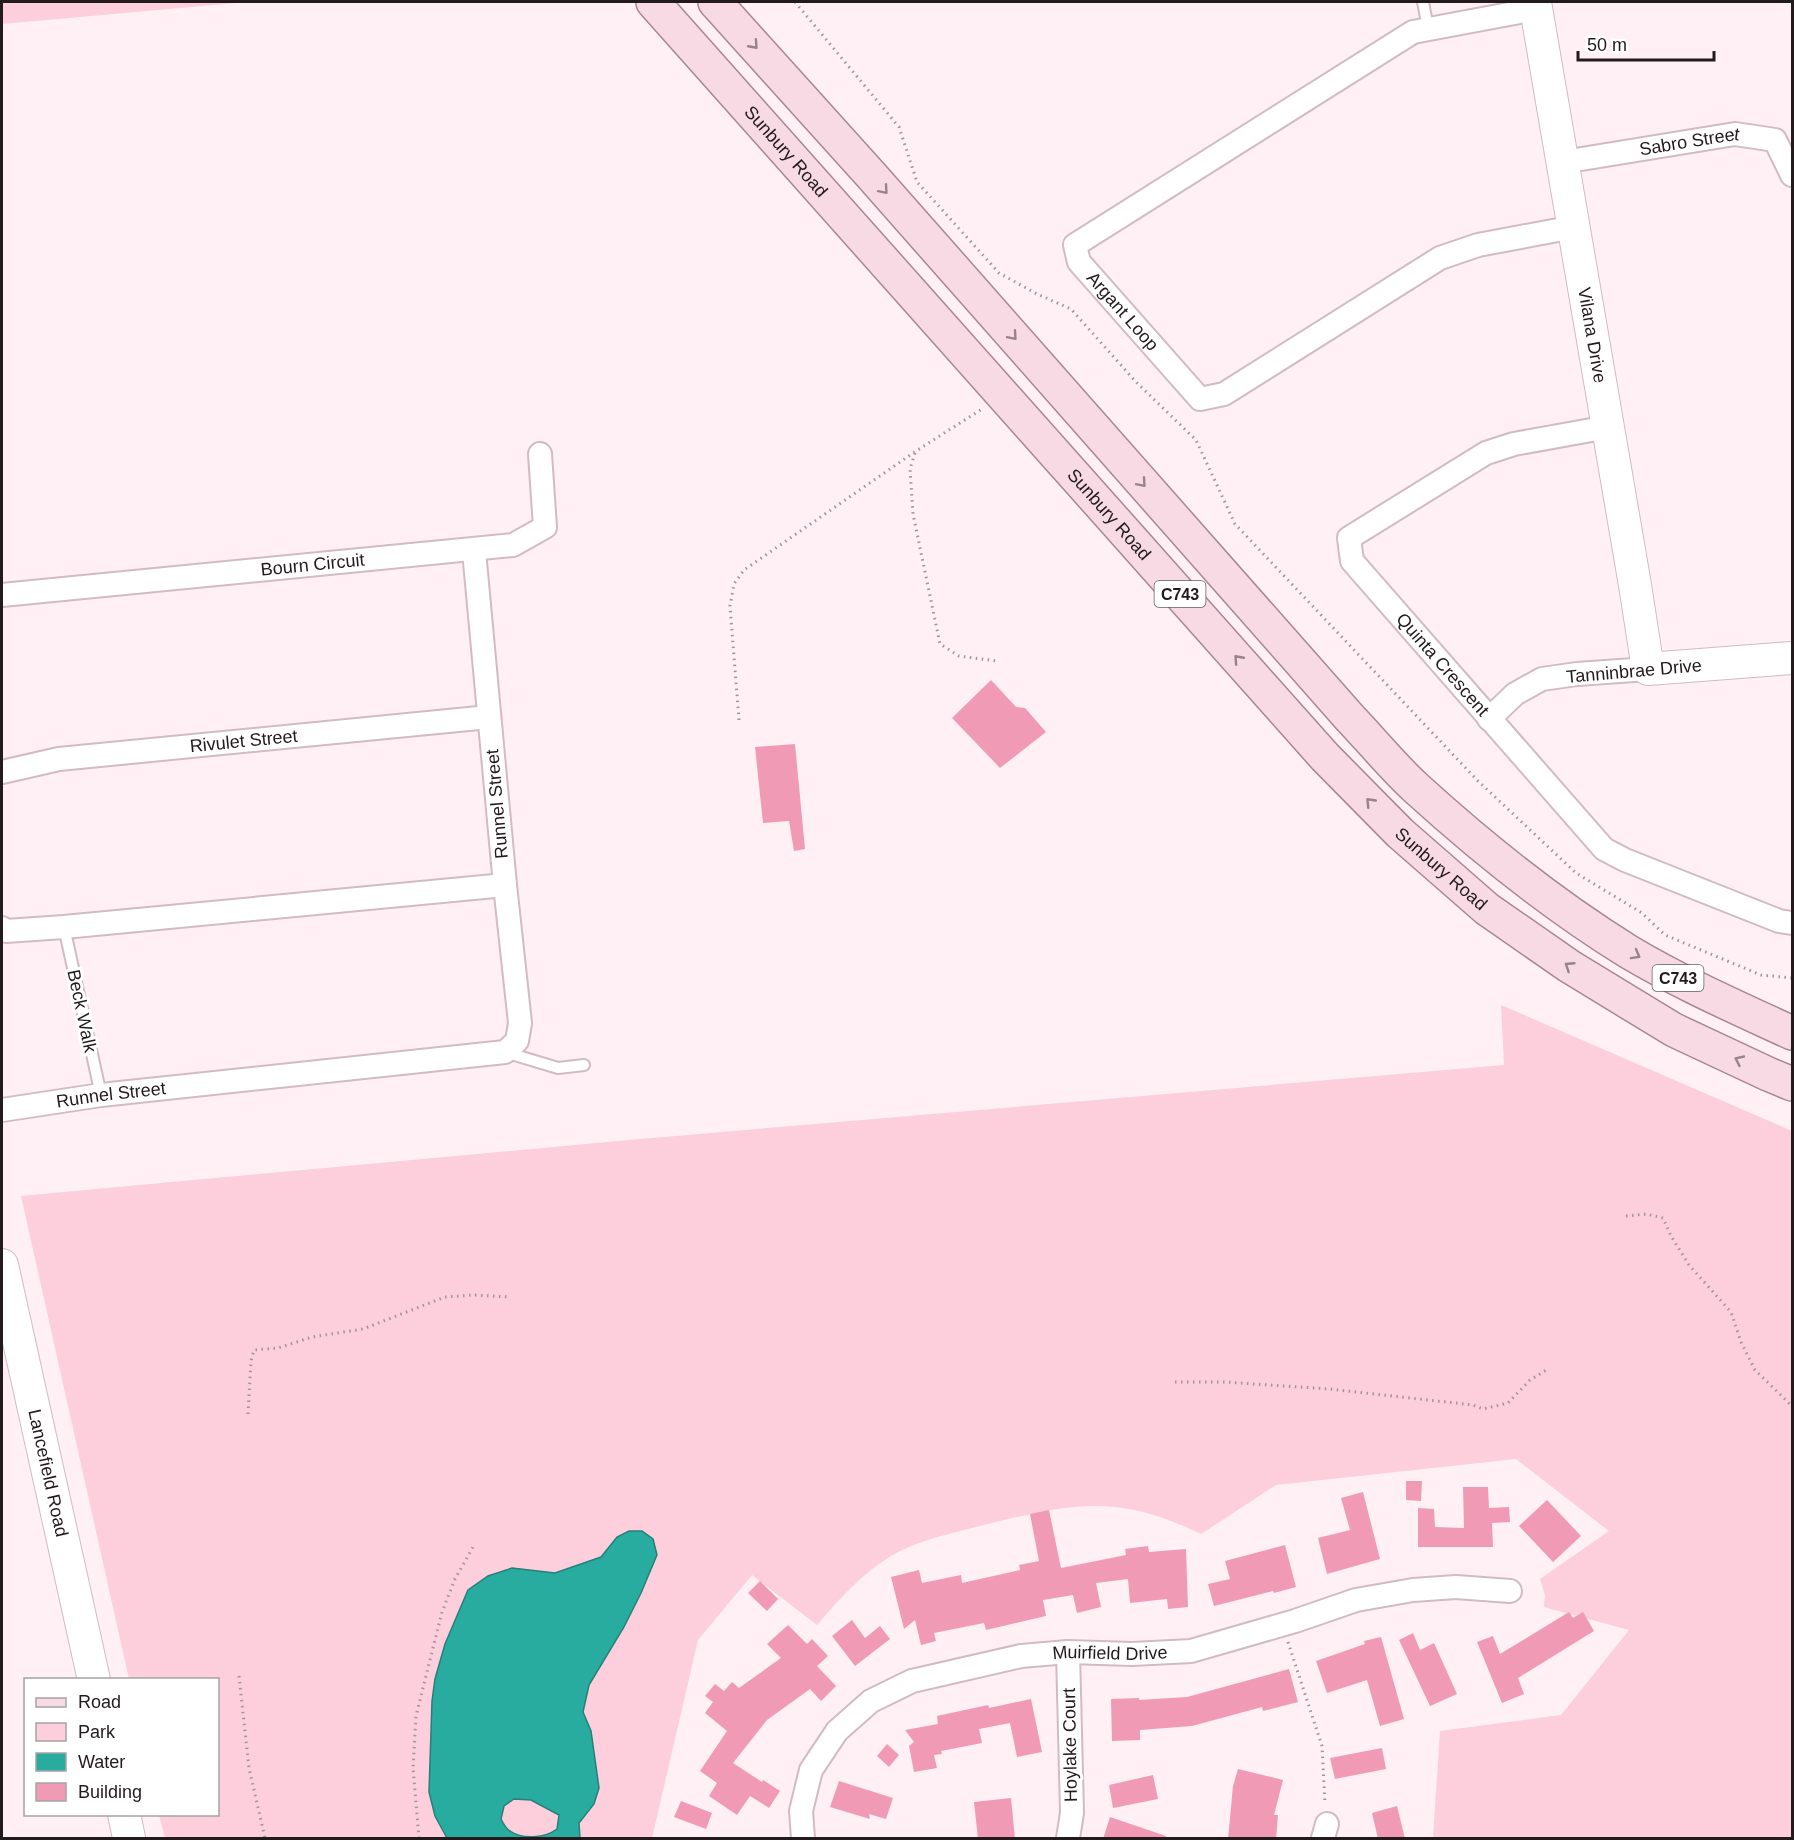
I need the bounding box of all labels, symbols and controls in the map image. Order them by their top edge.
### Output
scale bar [1578,24,1714,62]
text: 50 m [1587,35,1627,55]
one-way arrow [747,38,758,49]
street label: Sunbury Road [740,102,832,201]
street label: Sabro Street [1638,124,1741,159]
one-way arrow [877,183,888,194]
street label: Argant Loop [1083,268,1163,355]
street label: Vilana Drive [1574,286,1610,385]
one-way arrow [1006,329,1017,340]
street label: Sunbury Road [1063,465,1155,564]
one-way arrow [1135,476,1146,486]
street label: Bourn Circuit [260,550,365,580]
road number: C743 [1154,581,1206,607]
street label: Quinta Crescent [1392,609,1493,720]
one-way arrow [1234,655,1245,666]
street label: Tanninbrae Drive [1565,655,1703,687]
street label: Rivulet Street [189,726,298,756]
street label: Runnel Street [482,748,512,860]
one-way arrow [1366,799,1377,810]
street label: Sunbury Road [1391,823,1491,914]
one-way arrow [1630,948,1640,959]
one-way arrow [1565,961,1575,973]
road number: C743 [1652,965,1704,991]
street label: Beck Walk [63,968,101,1055]
one-way arrow [1734,1056,1745,1068]
street label: Runnel Street [55,1078,167,1112]
street label: Lancefield Road [24,1407,72,1539]
street label: Muirfield Drive [1052,1642,1168,1664]
legend [24,1678,219,1816]
street label: Hoylake Court [1059,1688,1081,1802]
text: Road [78,1692,121,1712]
text: Park [78,1722,116,1742]
text: Water [78,1752,125,1772]
text: Building [78,1782,142,1802]

